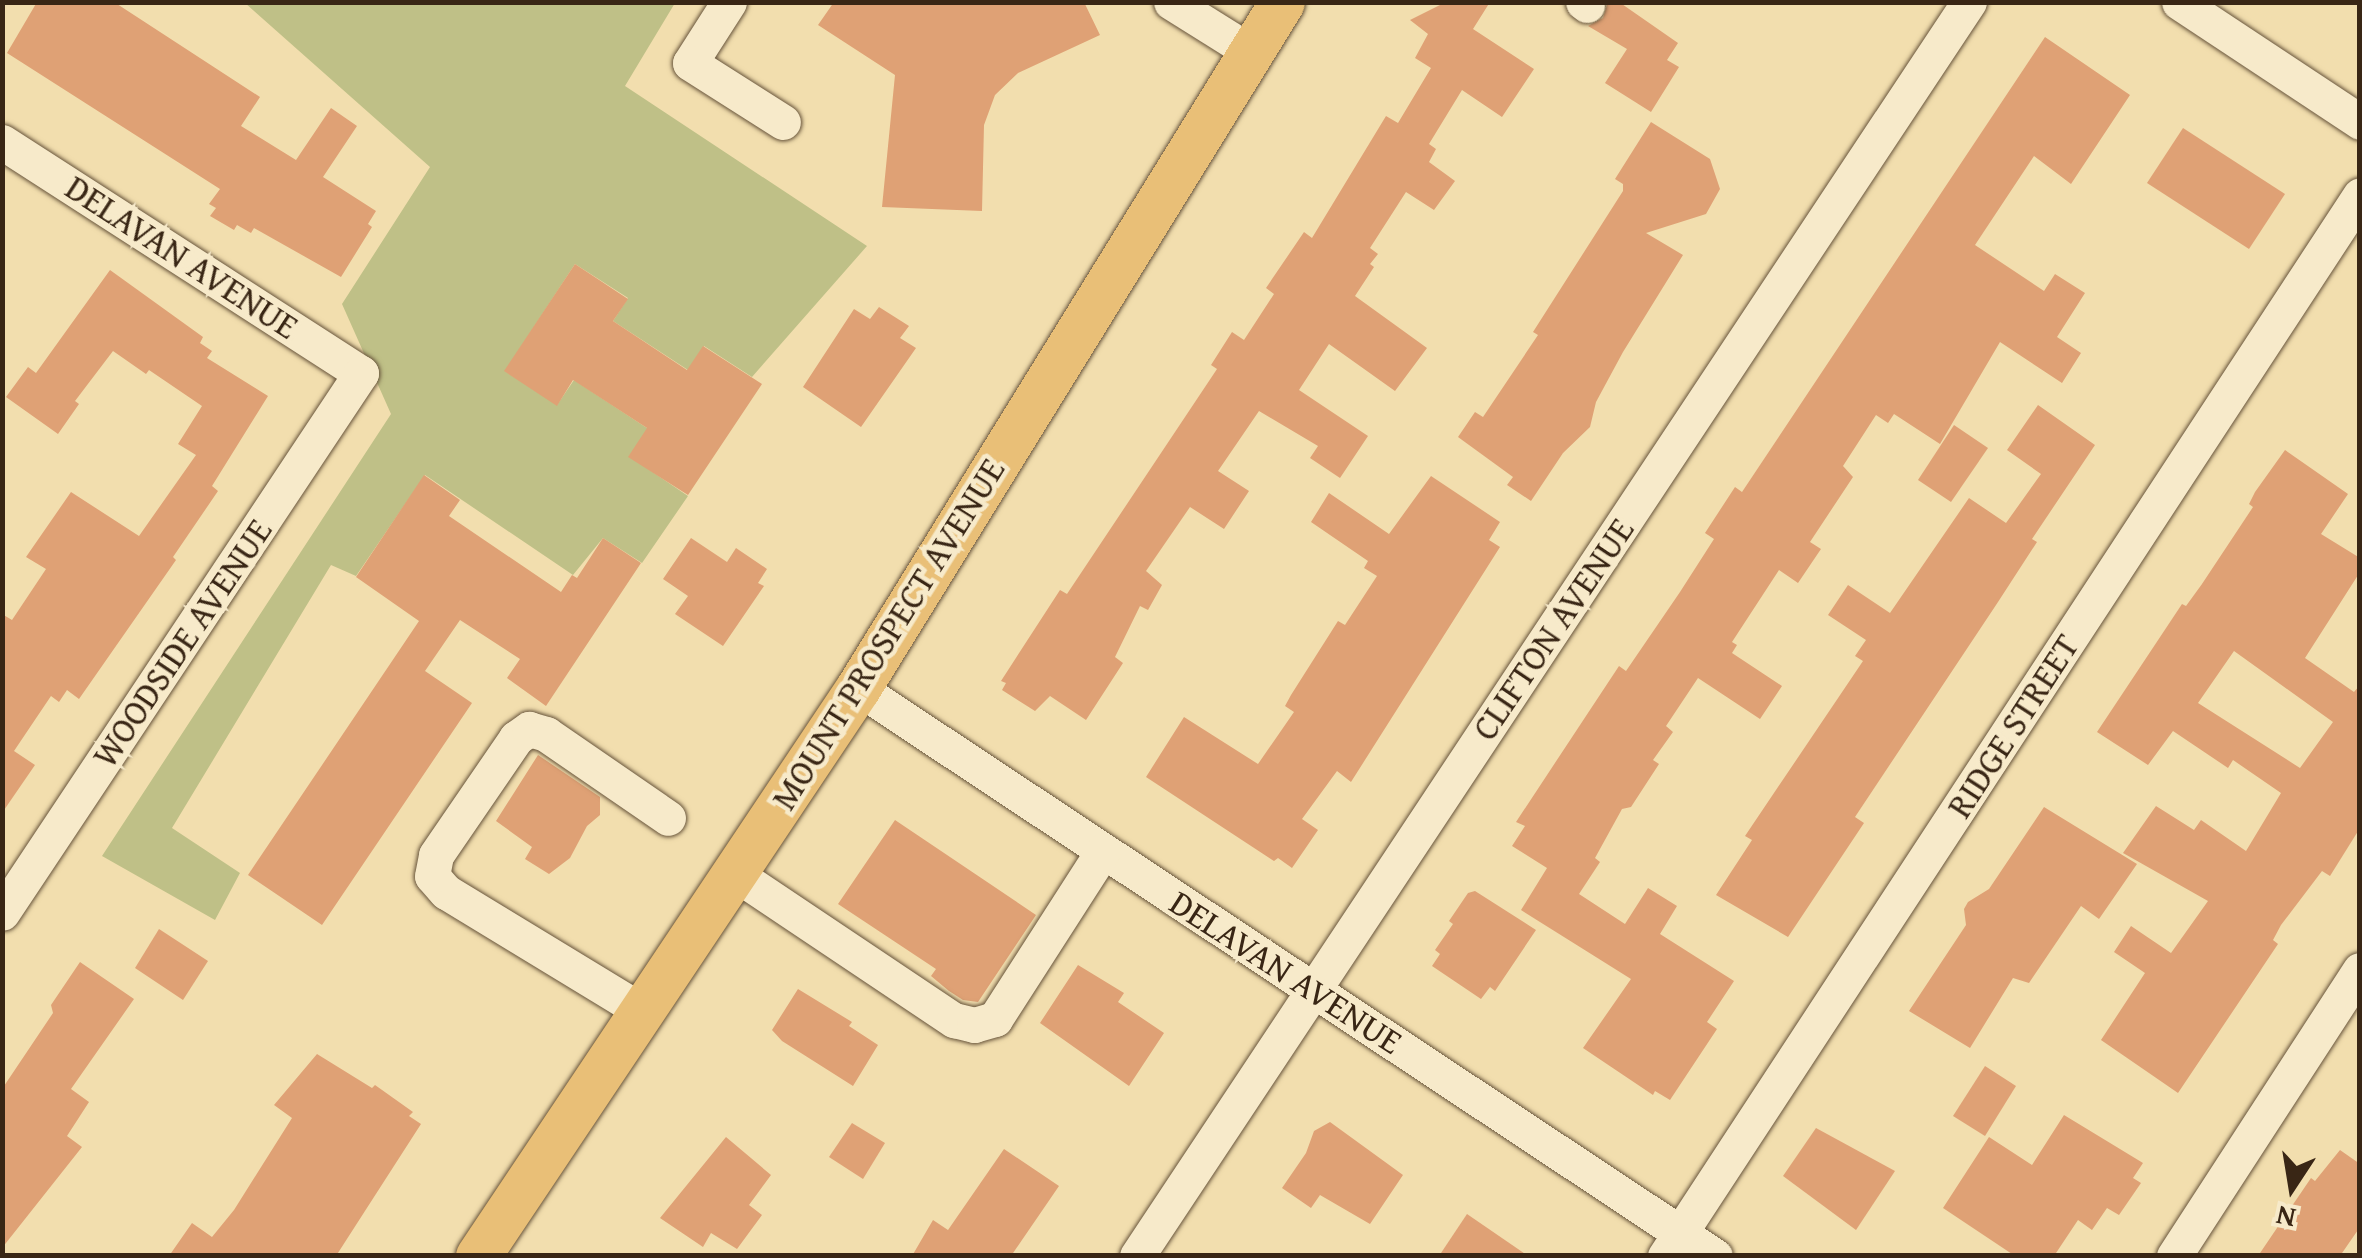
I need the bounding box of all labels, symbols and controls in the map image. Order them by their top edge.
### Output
street label: DELAVAN AVENUE [58,166,306,348]
street label: MOUNT PROSPECT AVENUE [763,451,1013,817]
street label: CLIFTON AVENUE [1463,510,1643,748]
street label: WOODSIDE AVENUE [83,511,281,775]
street label: RIDGE STREET [1938,626,2088,826]
street label: DELAVAN AVENUE [1162,881,1410,1063]
north arrow [2242,1138,2342,1238]
text: N [2272,1196,2299,1240]

